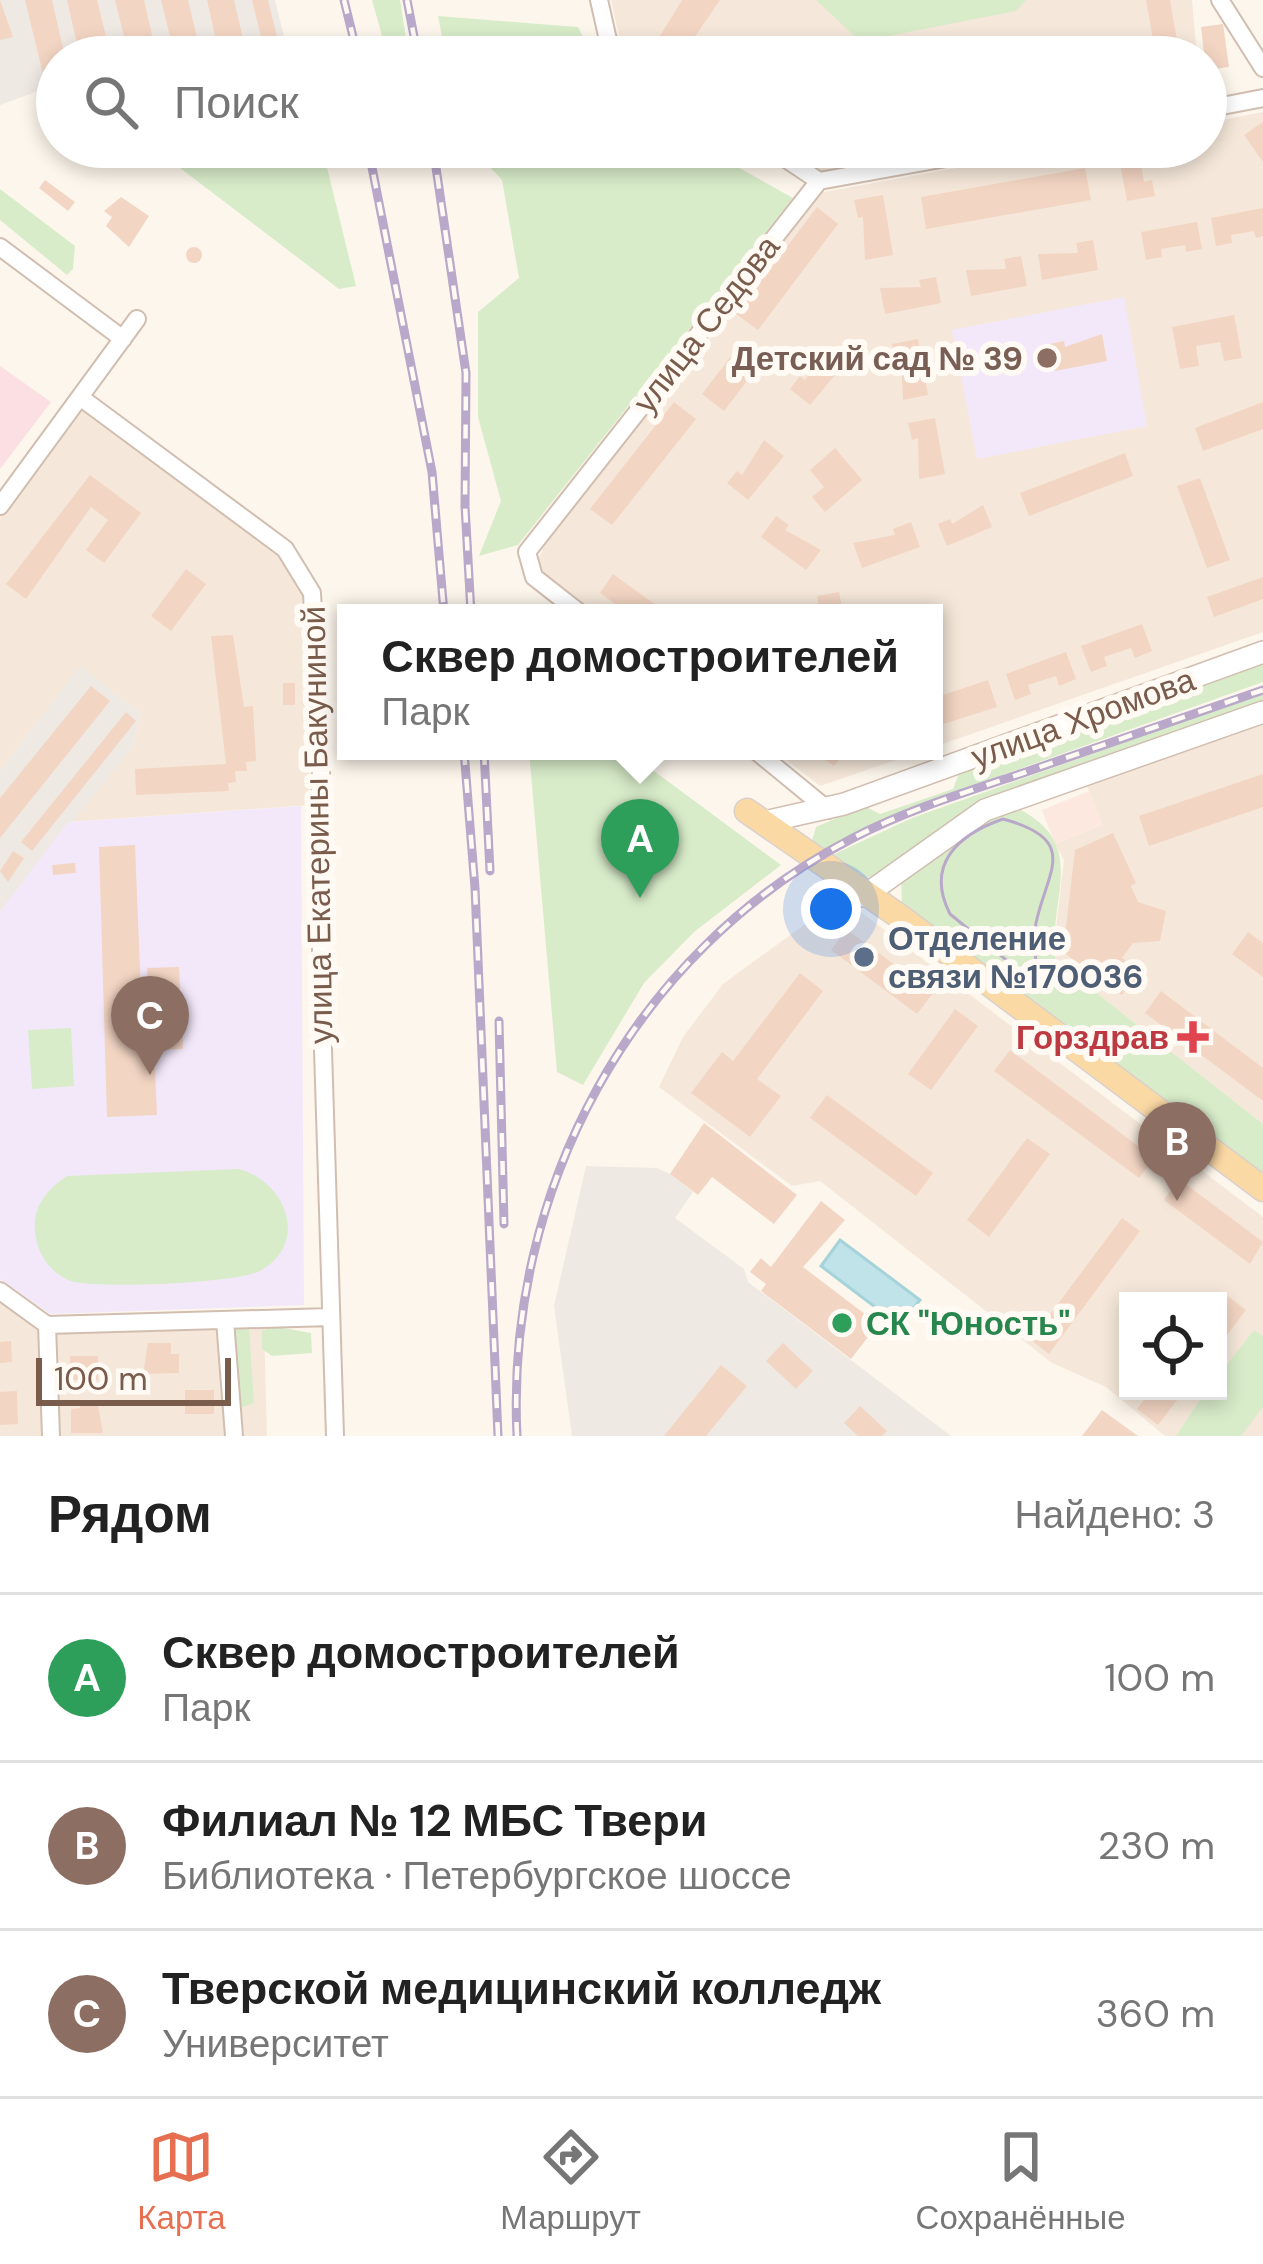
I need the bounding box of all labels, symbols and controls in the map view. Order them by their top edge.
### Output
search box [36,36,1227,168]
icon: search [78,69,144,135]
text: Поиск [174,73,299,132]
street label: улица Седова [623,226,789,422]
place label: Детский сад № 39 [732,337,1023,380]
marker: Детский сад № 39 [1034,345,1060,371]
popup [337,604,943,760]
street label: улица Екатерины Бакуниной [292,606,342,1044]
text: Сквер домостроителей [381,627,899,686]
street label: улица Хромова [965,657,1201,778]
text: Парк [381,686,470,737]
pin: A [601,799,679,898]
your location [801,879,861,939]
place label: Отделение связи №170036 [888,917,1144,998]
marker: Отделение связи №170036 [851,944,877,970]
pin: C [111,976,189,1075]
place label: Горздрав [1016,1016,1169,1059]
marker: Горздрав [1180,1024,1206,1050]
pin: B [1138,1102,1216,1201]
map controls [1119,1292,1227,1400]
button: locate [1119,1292,1227,1400]
place label: СК "Юность" [866,1302,1070,1345]
marker: СК "Юность" [829,1310,855,1336]
scale bar [36,1352,231,1405]
text: 100 m [54,1357,148,1400]
text: Рядом [48,1481,212,1548]
text: Найдено: 3 [1014,1489,1215,1540]
text: Сквер домостроителей [162,1623,680,1682]
text: A [73,1652,101,1703]
text: 100 m [1104,1652,1215,1703]
text: Парк [162,1682,250,1733]
text: Филиал № 12 МБС Твери [162,1791,708,1850]
text: B [75,1820,99,1871]
text: 230 m [1098,1820,1215,1871]
text: Библиотека · Петербургское шоссе [162,1850,792,1901]
text: Тверской медицинский колледж [162,1959,881,2018]
text: C [73,1988,101,2039]
text: 360 m [1096,1988,1215,2039]
text: Университет [162,2018,389,2069]
tab: Карта [137,2124,226,2239]
tab: Маршрут [500,2124,641,2239]
tab: Сохранённые [916,2124,1126,2239]

